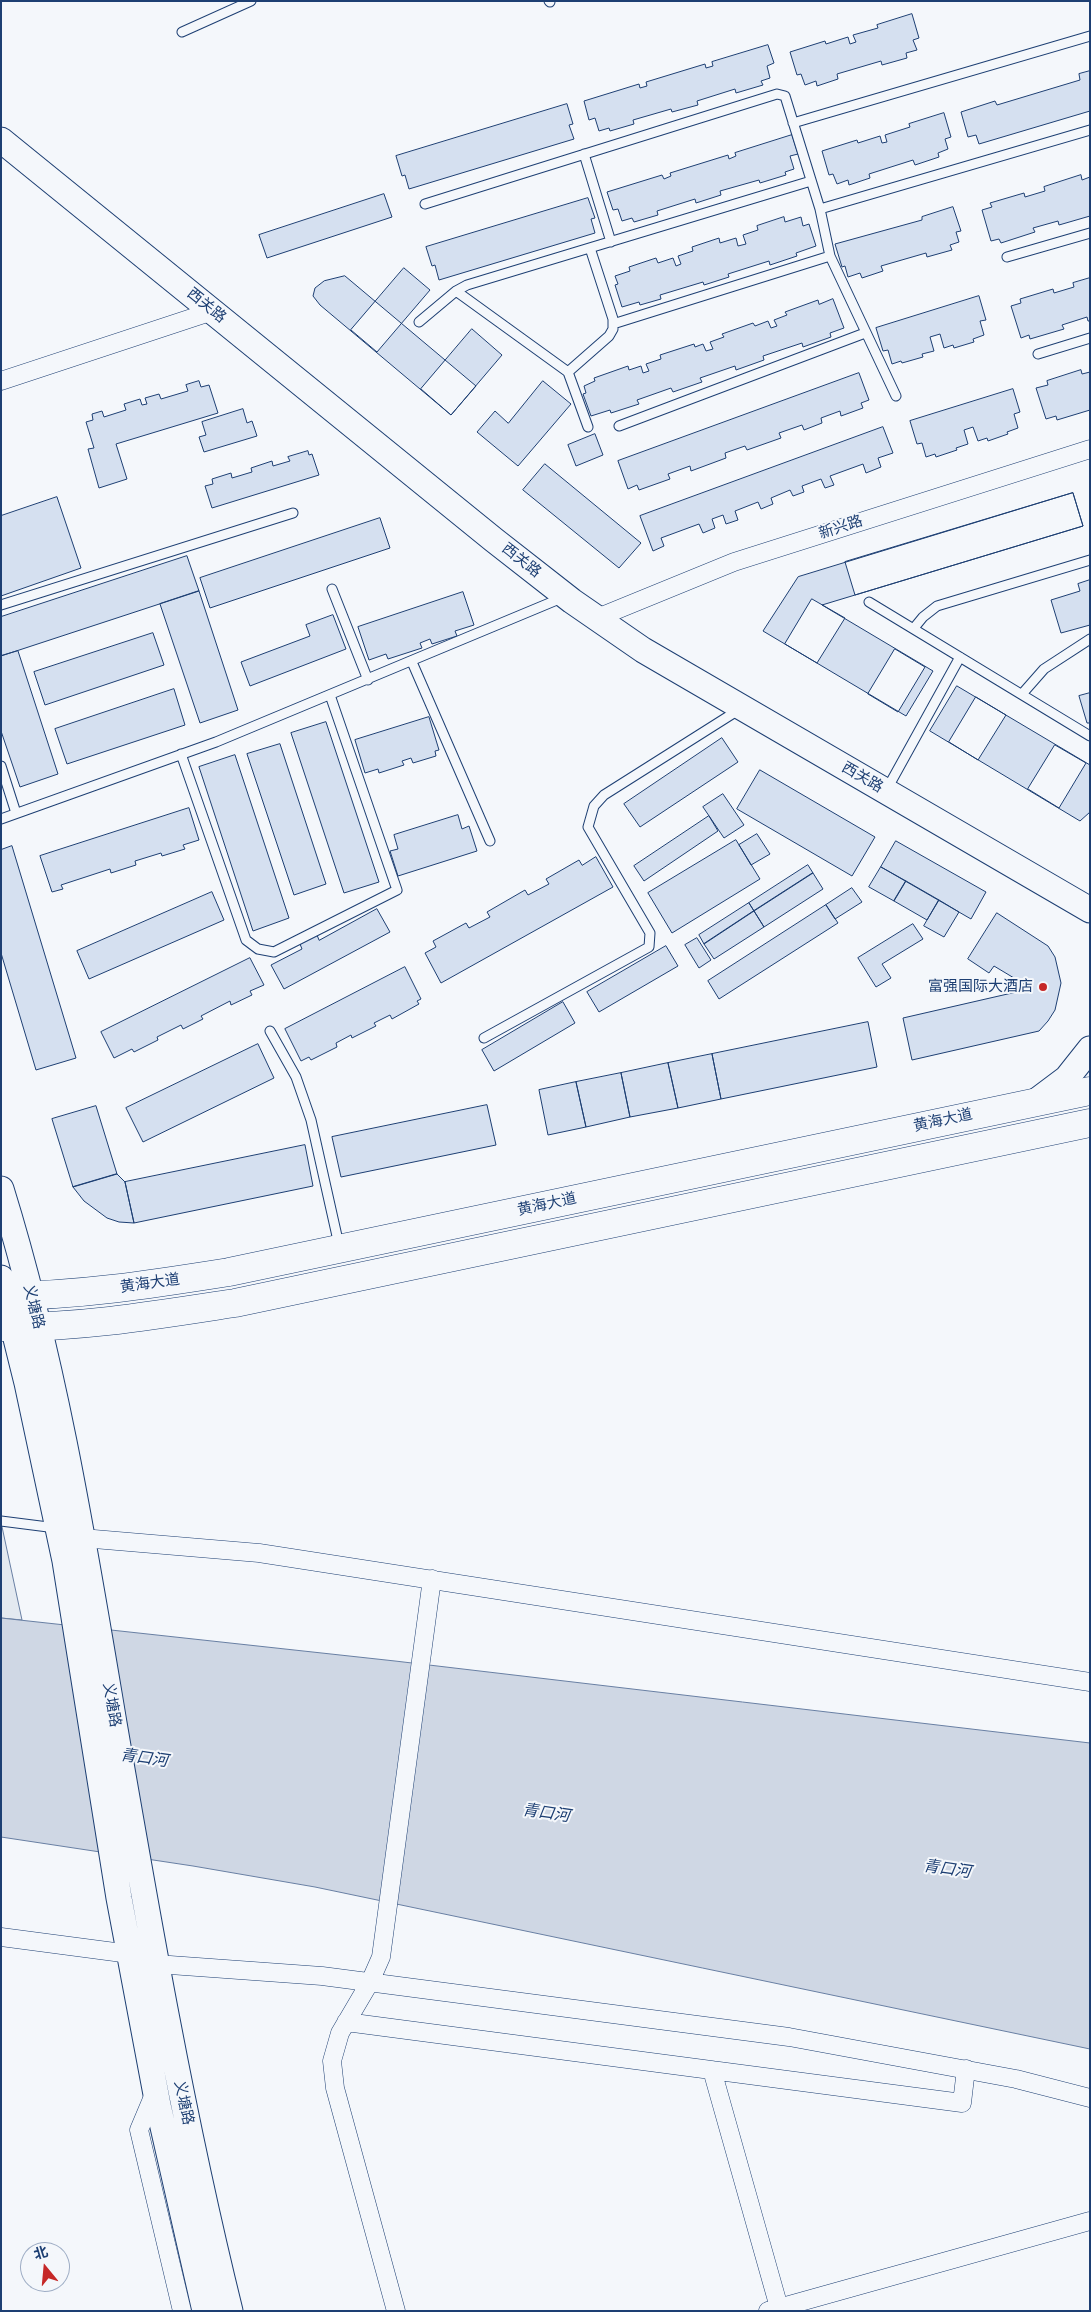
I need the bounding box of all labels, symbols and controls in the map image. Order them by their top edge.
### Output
street label: 西关路 [183,285,229,327]
street label: 新兴路 [817,512,865,544]
street label: 西关路 [498,540,544,582]
street label: 西关路 [838,759,886,797]
place label: 富强国际大酒店 [928,978,1033,996]
marker: 富强国际大酒店 [1037,981,1049,993]
street label: 黄海大道 [912,1106,974,1136]
street label: 黄海大道 [516,1190,578,1220]
street label: 黄海大道 [119,1271,181,1297]
street label: 义塘路 [19,1283,47,1331]
street label: 义塘路 [98,1681,124,1729]
water label: 青口河 [119,1746,169,1772]
water label: 青口河 [521,1801,571,1827]
water label: 青口河 [922,1857,972,1883]
street label: 义塘路 [170,2079,196,2127]
north arrow [20,2242,70,2292]
text: 北 [32,2243,50,2263]

